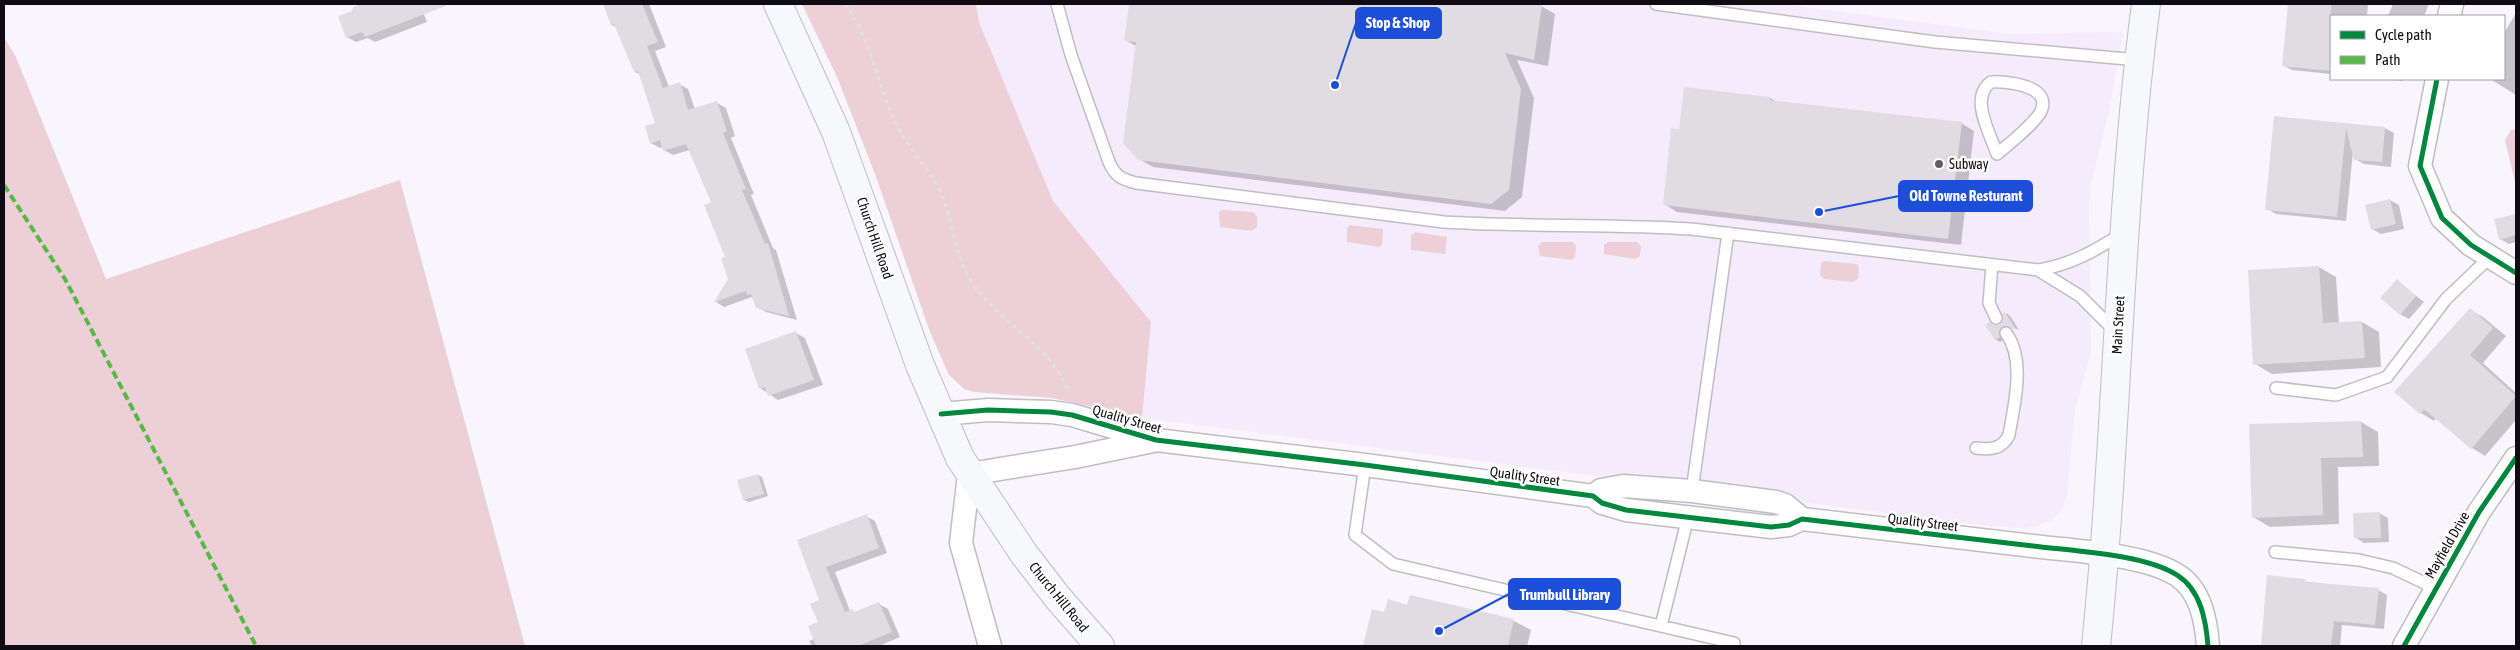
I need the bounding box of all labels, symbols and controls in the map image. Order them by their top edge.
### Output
callout: Stop & Shop [1356,8,1441,38]
text: Stop & Shop [1366,14,1430,31]
legend [2330,15,2505,80]
text: Cycle path [2375,26,2432,43]
text: Path [2375,51,2401,68]
place label: Subway [1949,156,1989,172]
marker: Subway [1933,158,1945,170]
callout: Old Towne Resturant [1899,181,2032,211]
text: Old Towne Resturant [1909,187,2023,204]
street label: Church Hill Road [854,195,896,281]
street label: Main Street [2108,295,2128,355]
street label: Quality Street [1091,402,1163,436]
street label: Quality Street [1489,463,1561,489]
street label: Mayfield Drive [2421,509,2473,581]
street label: Quality Street [1887,510,1959,534]
street label: Church Hill Road [1026,559,1092,635]
callout: Trumbull Library [1509,579,1620,609]
text: Trumbull Library [1520,586,1611,603]

